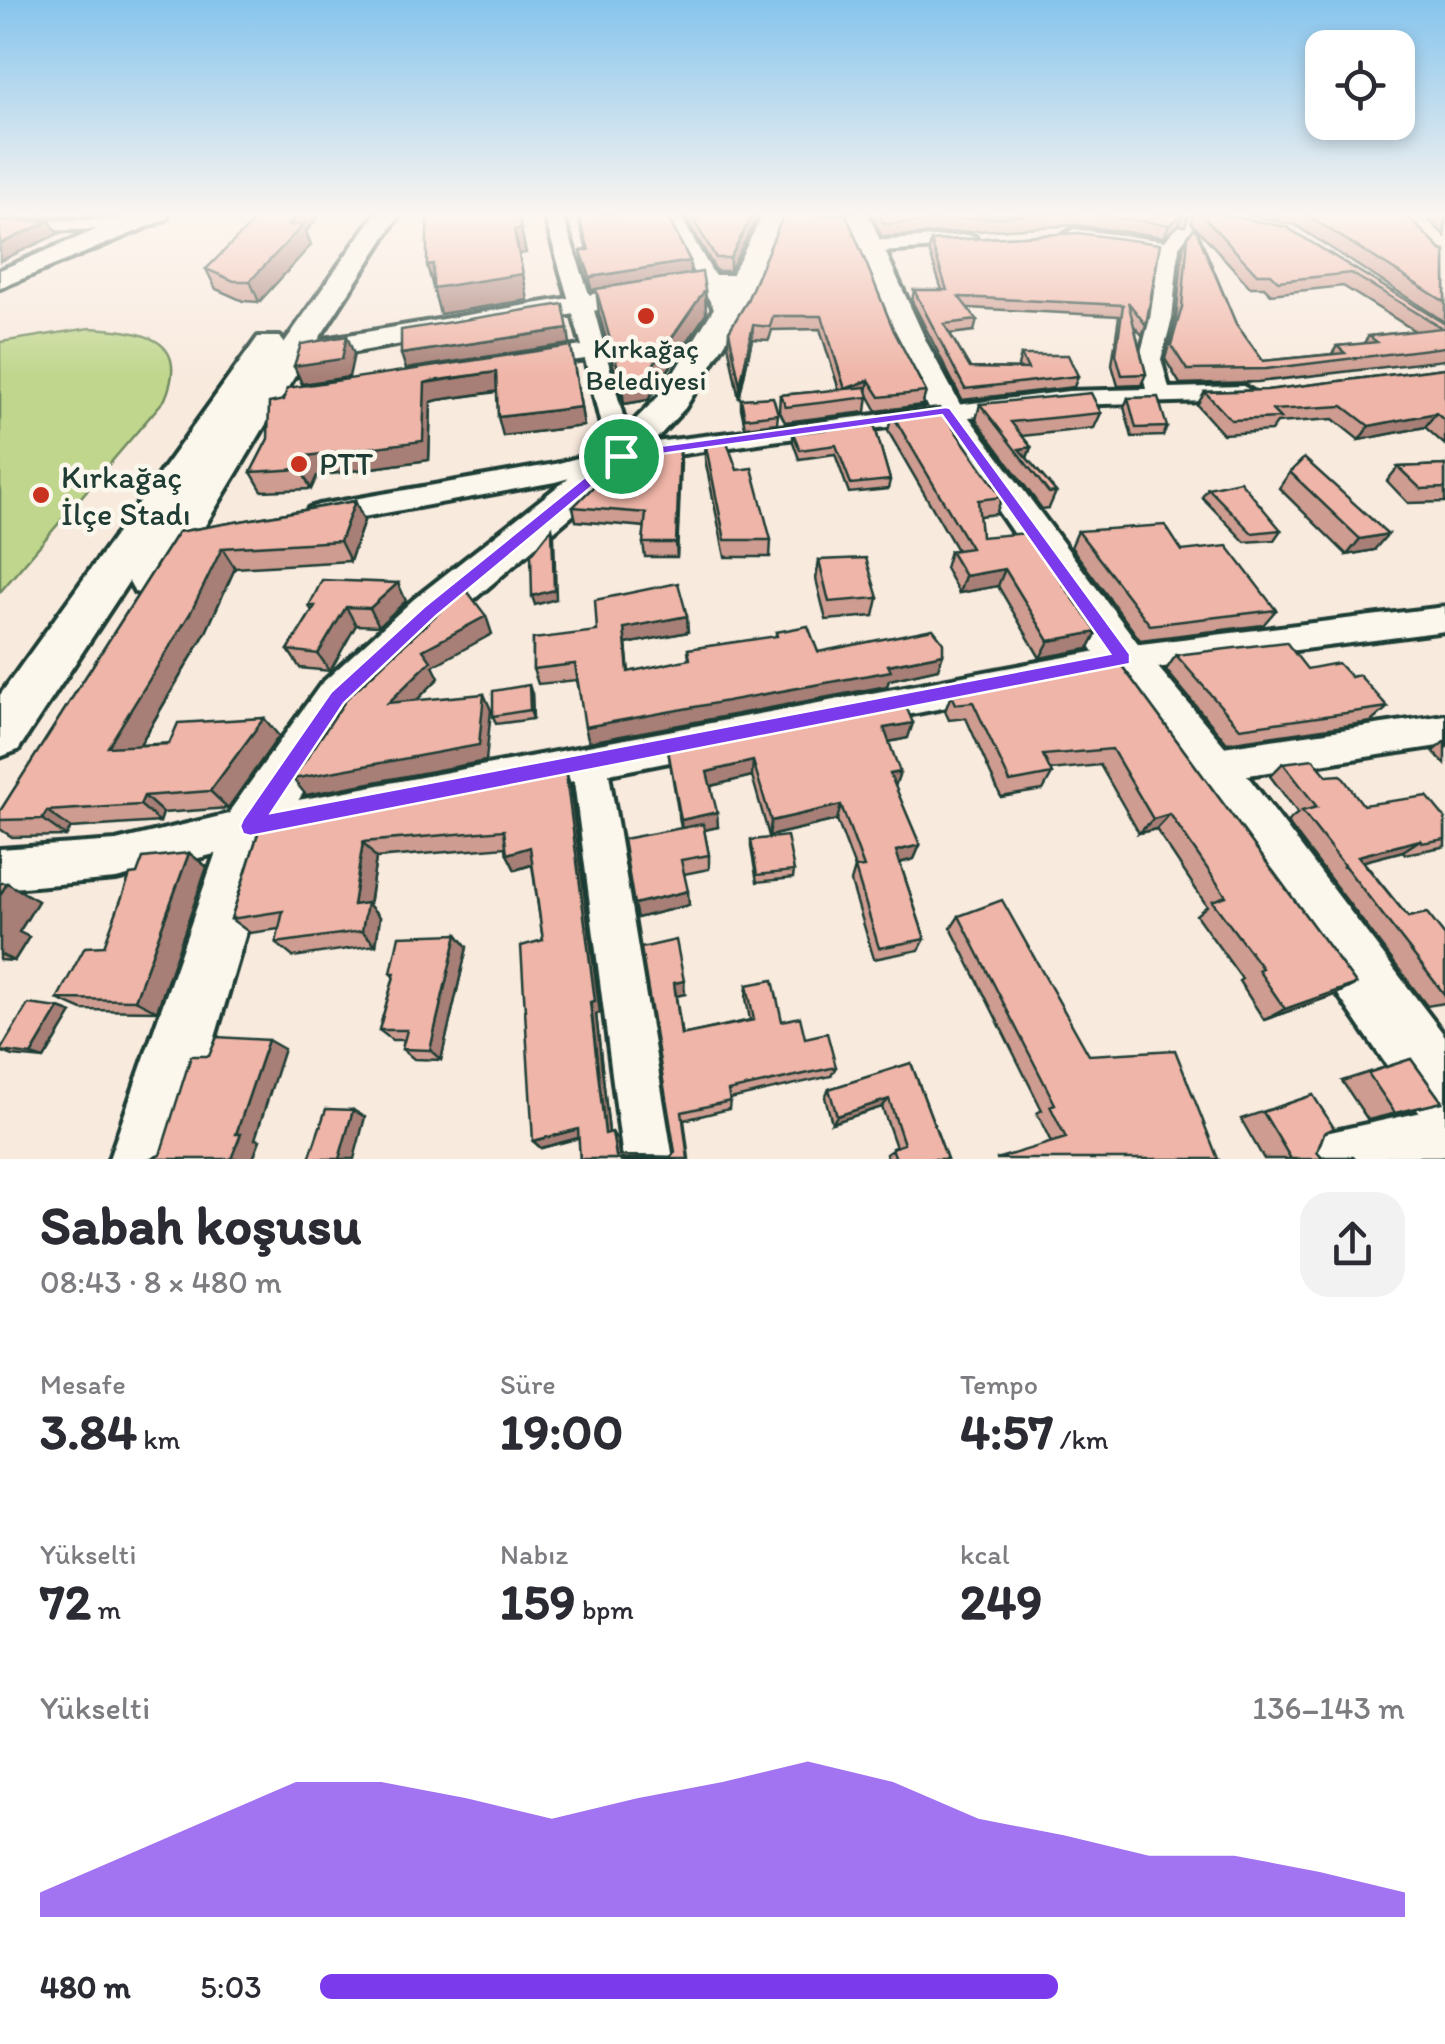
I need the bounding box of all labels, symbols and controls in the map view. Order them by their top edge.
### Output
map controls [1305,30,1415,140]
button: locate [1305,30,1415,140]
marker: Kırkağaç Belediyesi [635,305,657,327]
place label: Kırkağaç Belediyesi [586,331,707,397]
pin [579,414,664,499]
icon: arrive [594,429,649,484]
place label: PTT [319,445,373,483]
marker: PTT [288,453,310,475]
place label: Kırkağaç İlçe Stadı [61,458,191,533]
marker: Kırkağaç İlçe Stadı [30,484,52,506]
text: Sabah koşusu [40,1192,361,1258]
button: share [1300,1192,1405,1297]
text: 08:43 · 8 × 480 m [40,1263,282,1301]
text: Mesafe [40,1367,126,1401]
text: Süre [500,1367,556,1401]
text: Tempo [960,1367,1038,1401]
text: 3.84 [40,1401,137,1462]
text: 19:00 [500,1401,623,1462]
text: 4:57 [960,1401,1053,1462]
text: km [137,1422,180,1456]
text: /km [1053,1422,1108,1456]
text: Yükselti [40,1537,136,1571]
text: Nabız [500,1537,568,1571]
text: kcal [960,1537,1010,1571]
text: 72 [40,1571,91,1632]
text: 159 [500,1571,576,1632]
text: 249 [960,1571,1043,1632]
text: m [91,1592,121,1626]
text: bpm [576,1592,634,1626]
text: Yükselti [40,1689,150,1727]
text: 136–143 m [1252,1689,1405,1727]
text: 480 m [40,1968,131,2006]
text: 5:03 [200,1968,262,2006]

